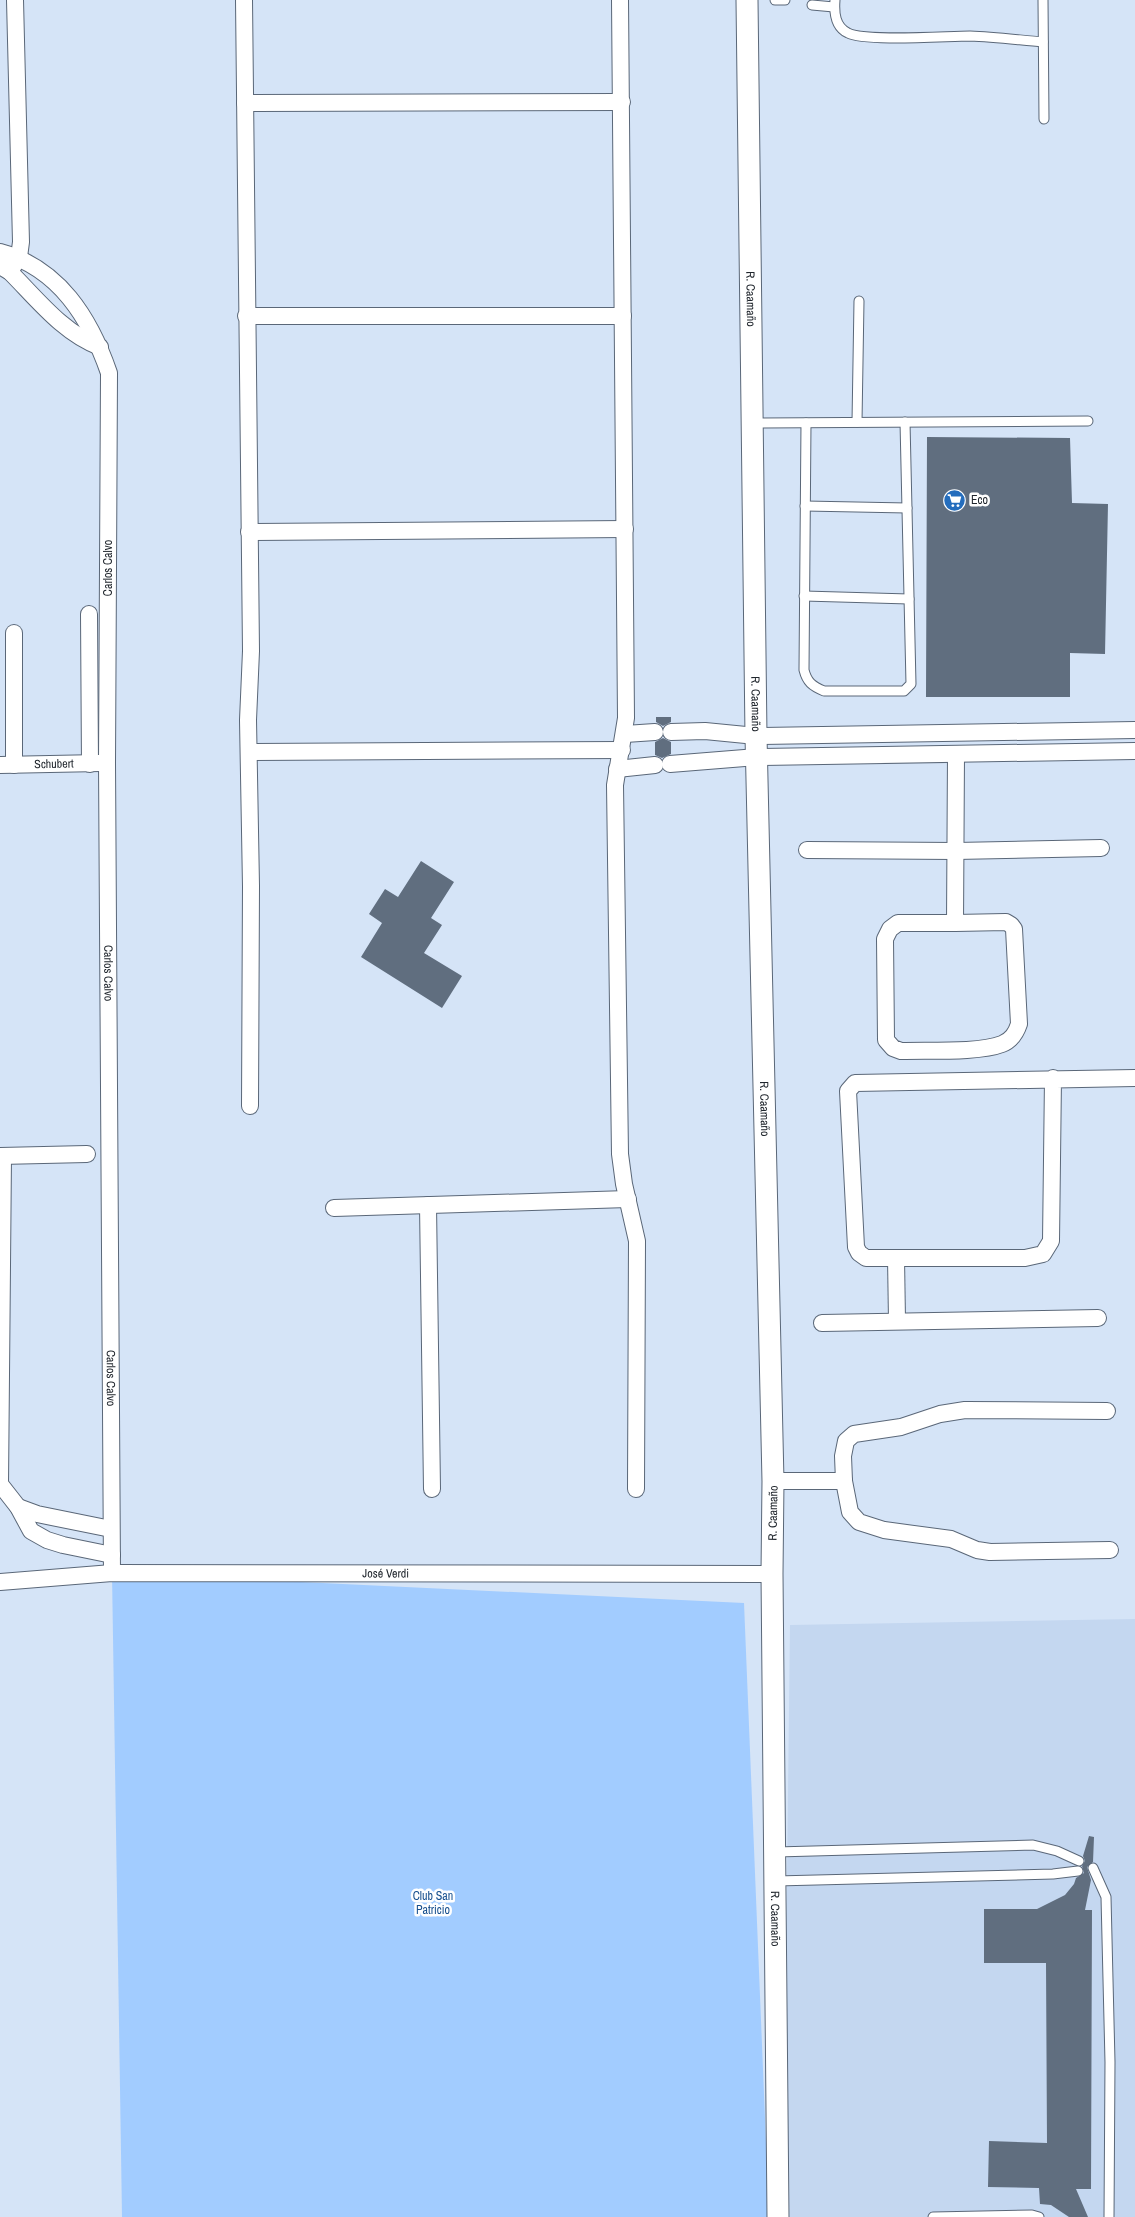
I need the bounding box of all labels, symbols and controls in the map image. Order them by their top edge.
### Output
street label: R. Caamaño [742,271,759,327]
supermarket icon: Eco [943,488,967,512]
place label: Eco [971,492,988,508]
street label: Carlos Calvo [100,540,116,596]
street label: R. Caamaño [747,676,764,732]
street label: Schubert [34,756,74,772]
street label: Carlos Calvo [100,945,116,1001]
street label: R. Caamaño [756,1081,773,1137]
street label: Carlos Calvo [103,1350,119,1406]
street label: R. Caamaño [765,1485,781,1541]
street label: José Verdi [362,1565,409,1581]
park label: Club San Patricio [413,1888,453,1918]
street label: R. Caamaño [767,1891,783,1946]

